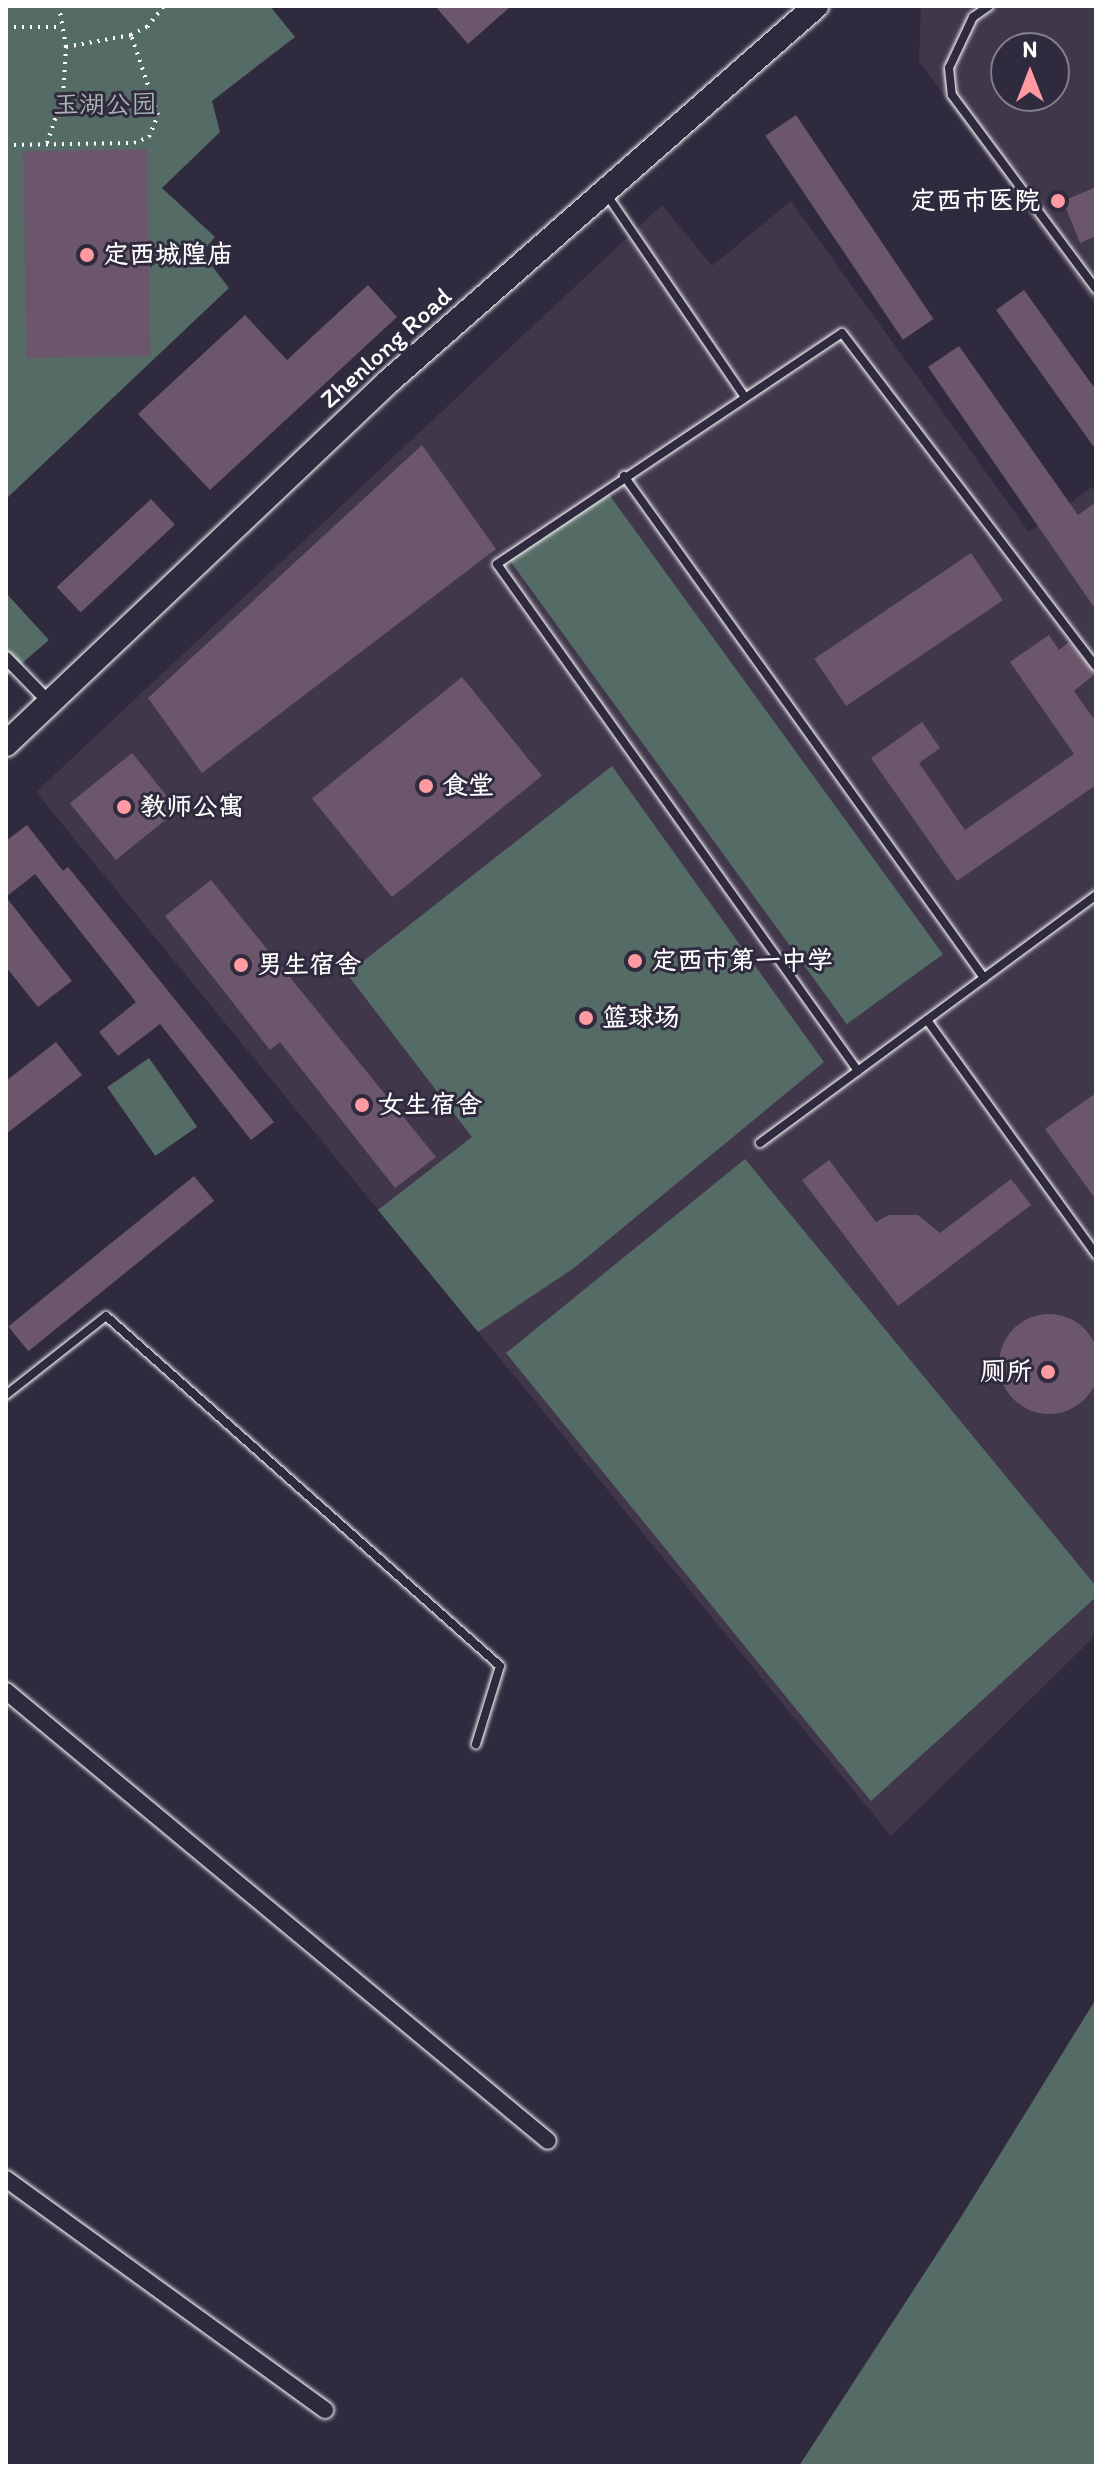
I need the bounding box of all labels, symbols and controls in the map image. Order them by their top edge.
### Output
north arrow [990,32,1070,112]
text: N [1023,36,1037,63]
park label: 玉湖公园 [53,89,157,121]
place label: 定西市医院 [910,185,1040,217]
marker: 定西市医院 [1047,190,1069,212]
place label: 定西城隍庙 [103,239,233,271]
marker: 定西城隍庙 [78,246,96,264]
street label: Zhenlong Road [314,281,458,415]
place label: 食堂 [442,770,494,802]
marker: 食堂 [417,777,435,795]
place label: 教师公寓 [140,791,244,823]
marker: 教师公寓 [115,798,133,816]
place label: 定西市第一中学 [651,945,833,977]
place label: 男生宿舍 [257,949,361,981]
marker: 定西市第一中学 [626,952,644,970]
marker: 男生宿舍 [232,956,250,974]
place label: 篮球场 [602,1002,680,1034]
marker: 篮球场 [577,1009,595,1027]
place label: 女生宿舍 [378,1089,482,1121]
marker: 女生宿舍 [353,1096,371,1114]
place label: 厕所 [980,1356,1032,1388]
marker: 厕所 [1039,1363,1057,1381]

